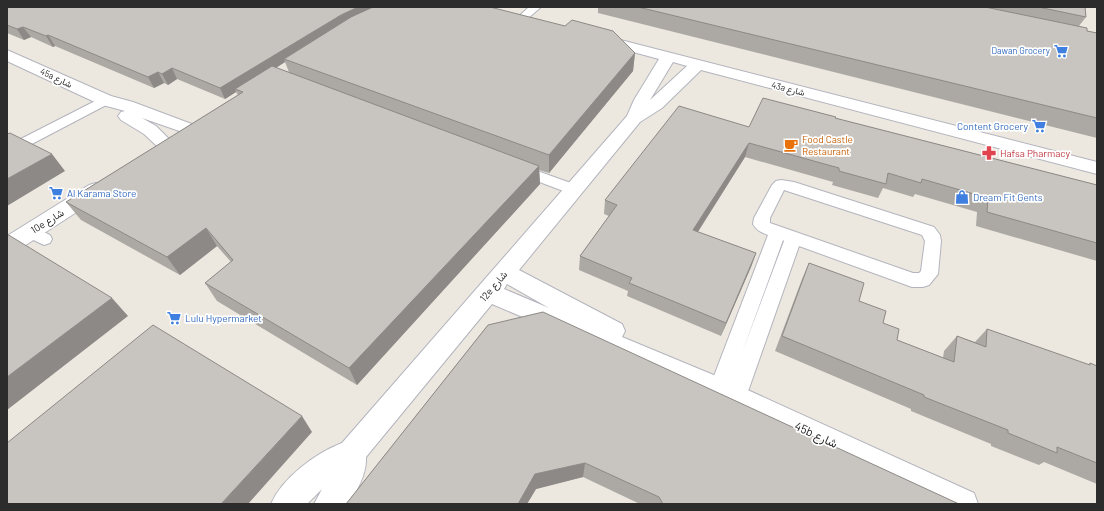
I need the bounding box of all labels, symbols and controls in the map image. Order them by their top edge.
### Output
supermarket icon: Dawan Grocery [1053,43,1069,59]
place label: Dawan Grocery [992,45,1050,56]
street label: 45a شارع [38,65,74,91]
street label: 43a شارع [770,79,806,99]
supermarket icon: Content Grocery [1031,118,1047,134]
place label: Content Grocery [957,120,1028,132]
place label: Food Castle Restaurant [802,133,853,157]
cafe icon: Food Castle Restaurant [783,137,799,153]
pharmacy icon: Hafsa Pharmacy [981,145,997,161]
place label: Hafsa Pharmacy [1000,147,1071,159]
supermarket icon: Al Karama Store [48,185,64,201]
place label: Al Karama Store [67,187,136,199]
shop icon: Dream Fit Gents [954,189,970,205]
place label: Dream Fit Gents [973,191,1043,203]
street label: 10e شارع [28,206,66,237]
street label: 12e شارع [477,268,510,304]
supermarket icon: Lulu Hypermarket [166,310,182,326]
place label: Lulu Hypermarket [185,312,262,324]
street label: 45b شارع [791,418,840,453]

